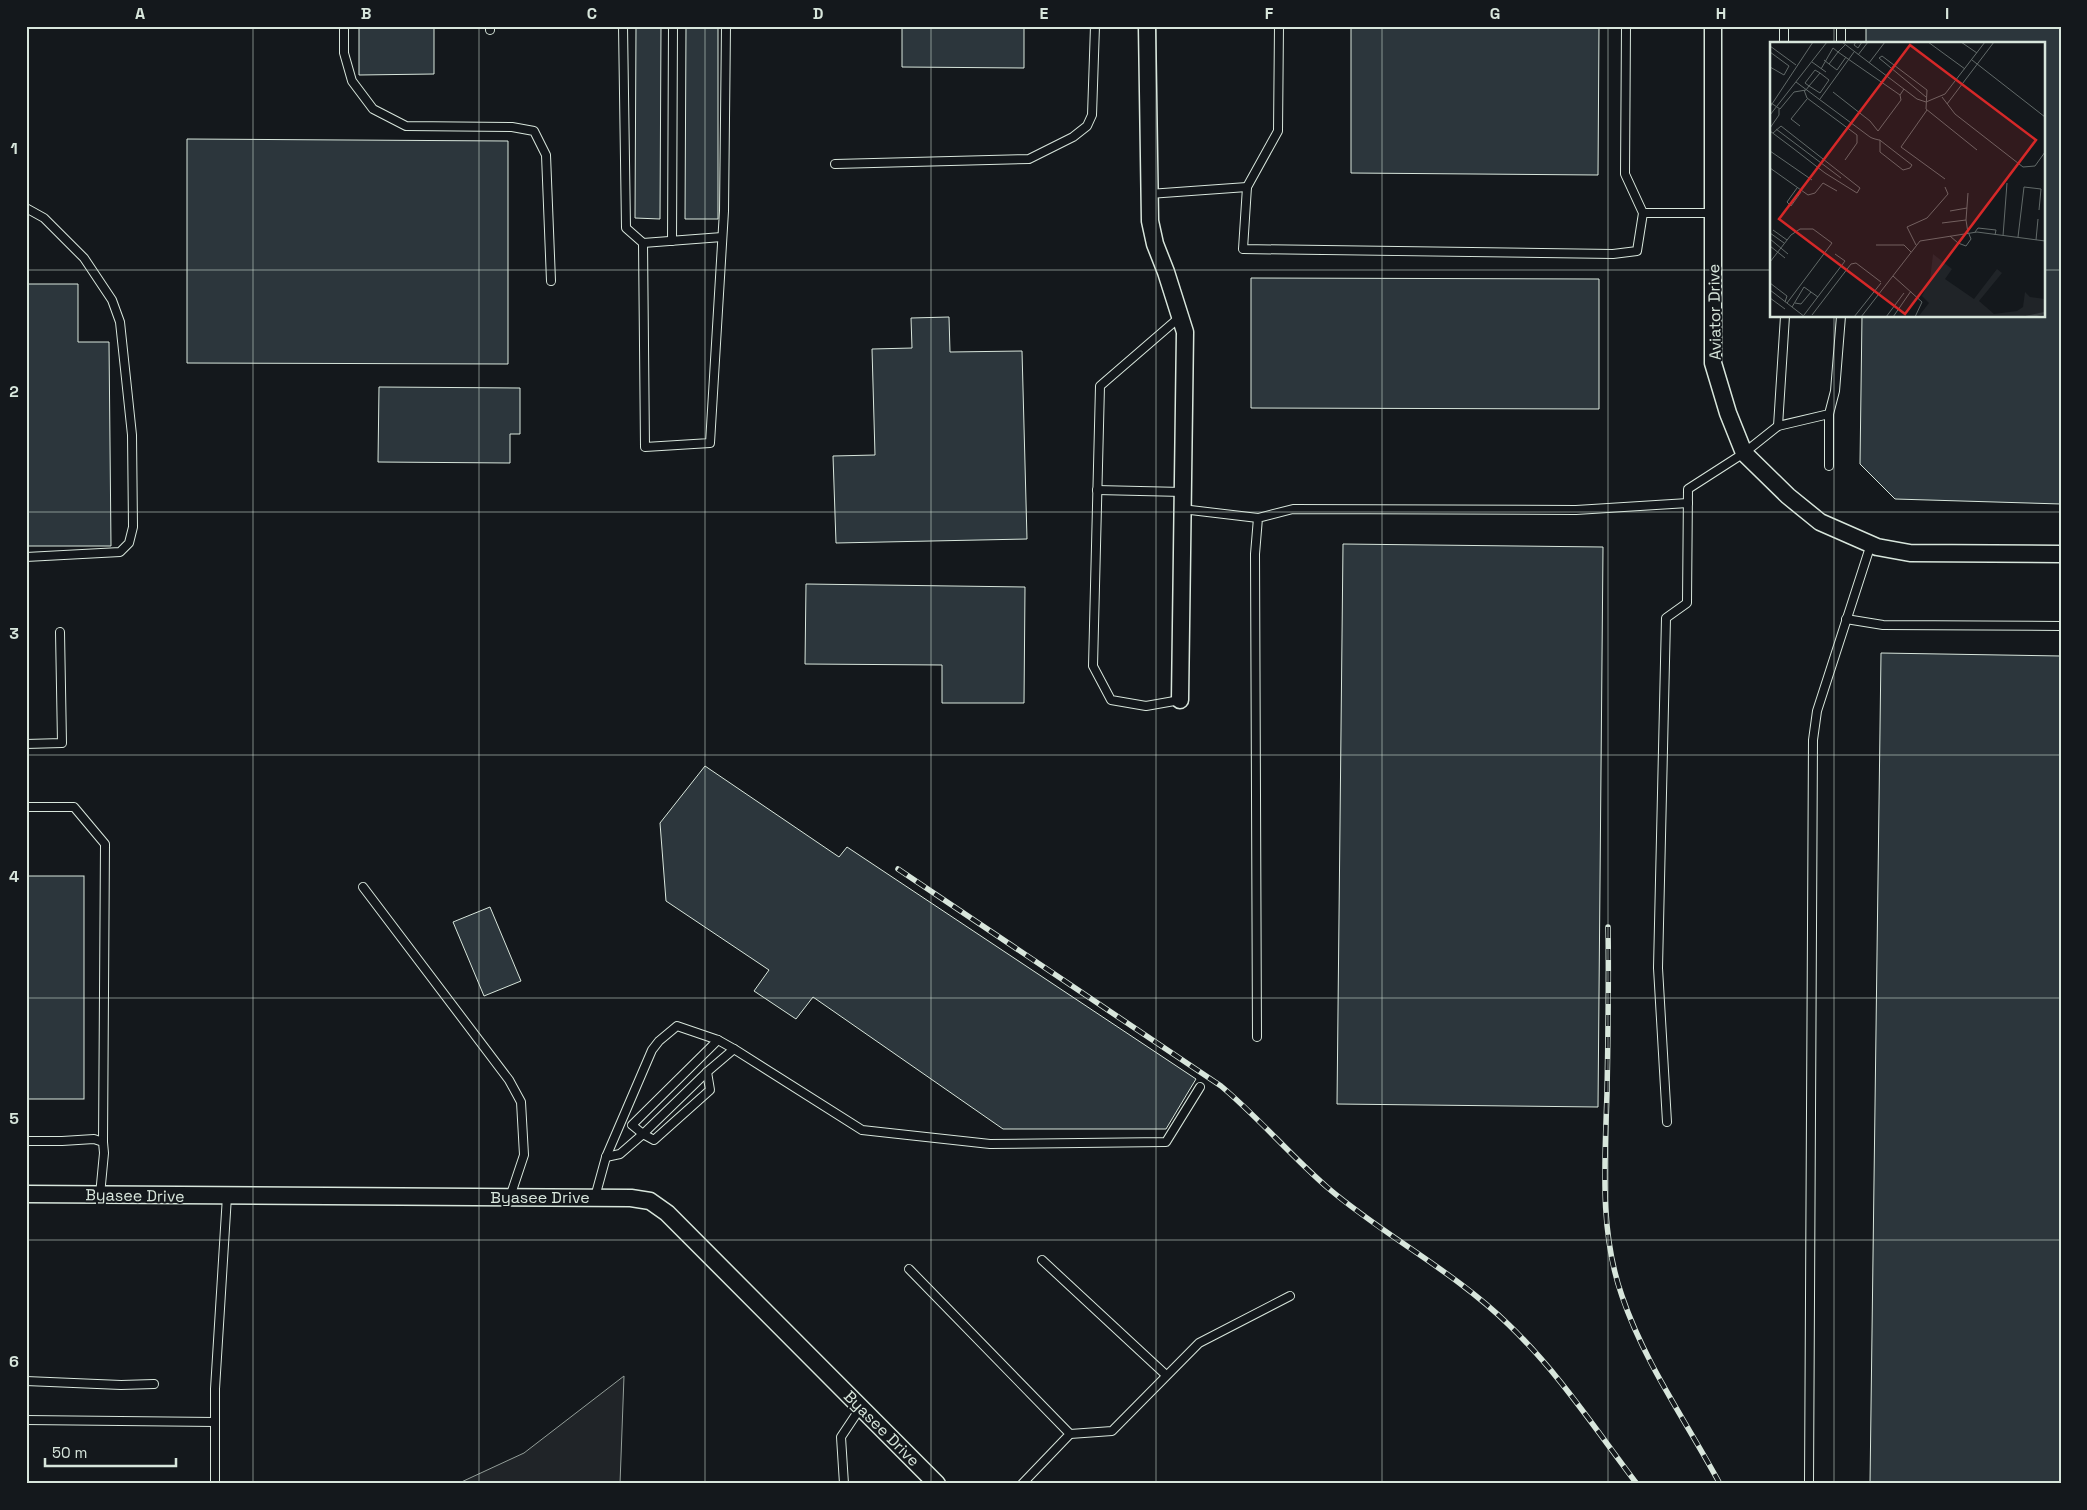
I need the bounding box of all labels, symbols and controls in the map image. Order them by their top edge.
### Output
text: A [135,3,145,24]
text: B [361,3,371,24]
text: C [587,3,597,24]
text: D [813,3,823,24]
text: E [1040,3,1049,24]
text: F [1265,3,1274,24]
text: G [1490,3,1500,24]
text: H [1716,3,1726,24]
text: I [1945,3,1949,24]
inset map [1770,42,2044,318]
text: 1 [10,138,18,159]
street label: Aviator Drive [1703,264,1726,360]
text: 2 [9,381,19,402]
text: 3 [9,623,19,644]
text: 4 [9,866,19,887]
text: 5 [9,1108,19,1129]
street label: Byasee Drive [85,1184,185,1207]
street label: Byasee Drive [490,1187,590,1208]
text: 6 [9,1351,19,1372]
street label: Byasee Drive [839,1386,924,1471]
scale bar [45,1435,176,1467]
text: 50 m [52,1443,87,1462]

